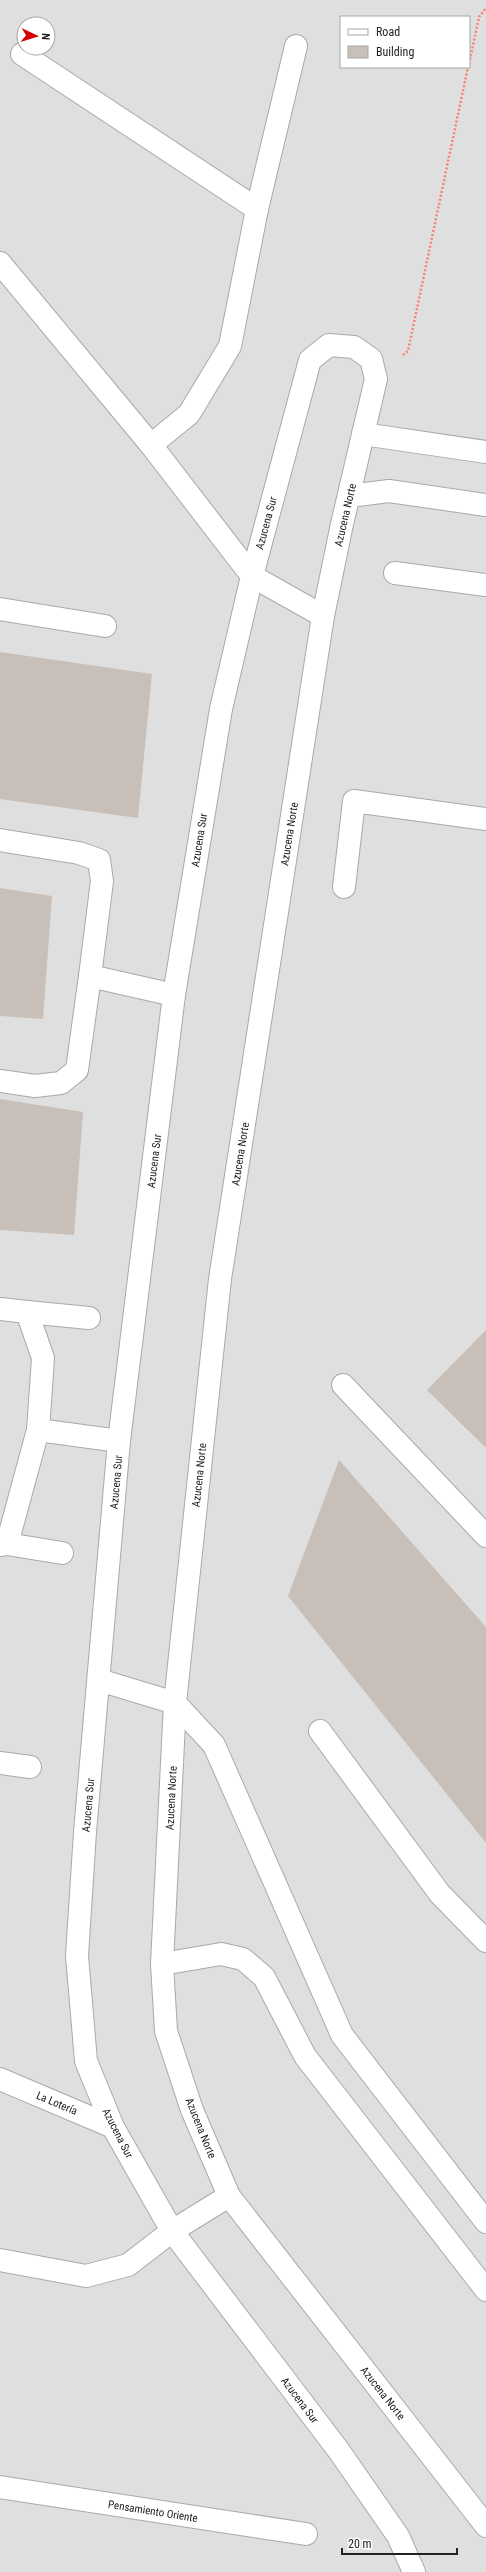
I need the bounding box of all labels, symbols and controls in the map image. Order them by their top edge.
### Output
north arrow [16,16,56,56]
legend [340,16,470,68]
text: Road [376,25,400,39]
text: N [39,33,52,41]
text: Building [376,45,414,59]
street label: Azucena Norte [332,482,359,548]
street label: Azucena Sur [253,495,280,551]
street label: Azucena Norte [278,801,301,867]
street label: Azucena Sur [189,812,210,868]
street label: Azucena Norte [229,1121,252,1187]
street label: Azucena Sur [145,1133,164,1189]
street label: Azucena Norte [190,1442,209,1508]
street label: Azucena Sur [108,1454,125,1510]
street label: Azucena Norte [163,1766,180,1830]
street label: Azucena Sur [80,1777,97,1833]
street label: La Lotería [34,2089,79,2118]
street label: Azucena Norte [182,2096,219,2160]
street label: Azucena Sur [99,2106,136,2161]
street label: Azucena Norte [358,2364,408,2423]
street label: Azucena Sur [278,2375,322,2426]
street label: Pensamiento Oriente [107,2498,199,2525]
scale bar [342,2530,457,2556]
text: 20 m [348,2537,372,2551]

